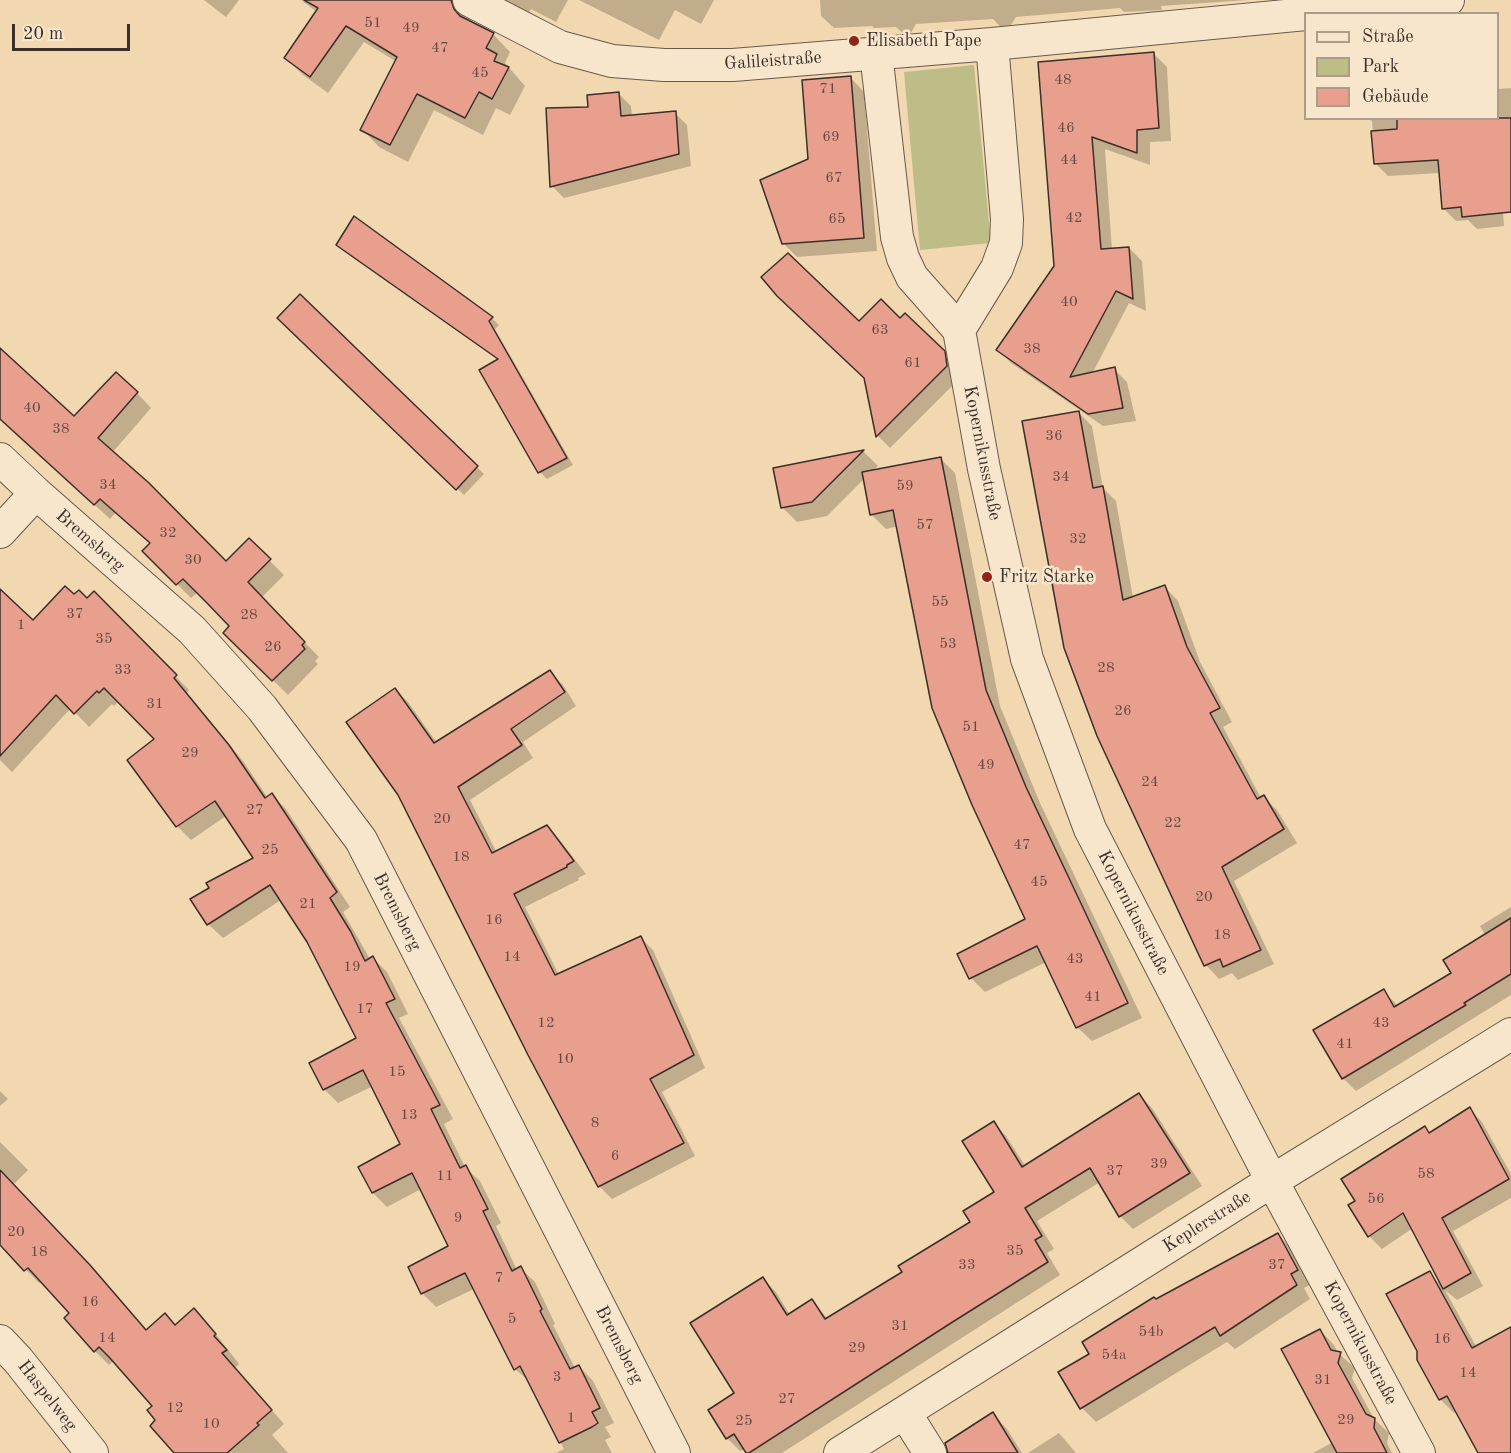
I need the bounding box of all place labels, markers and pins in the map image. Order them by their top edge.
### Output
place label: Elisabeth Pape [866,30,981,52]
marker: Elisabeth Pape [847,34,861,48]
place label: Fritz Starke [999,566,1094,588]
marker: Fritz Starke [980,570,994,584]

